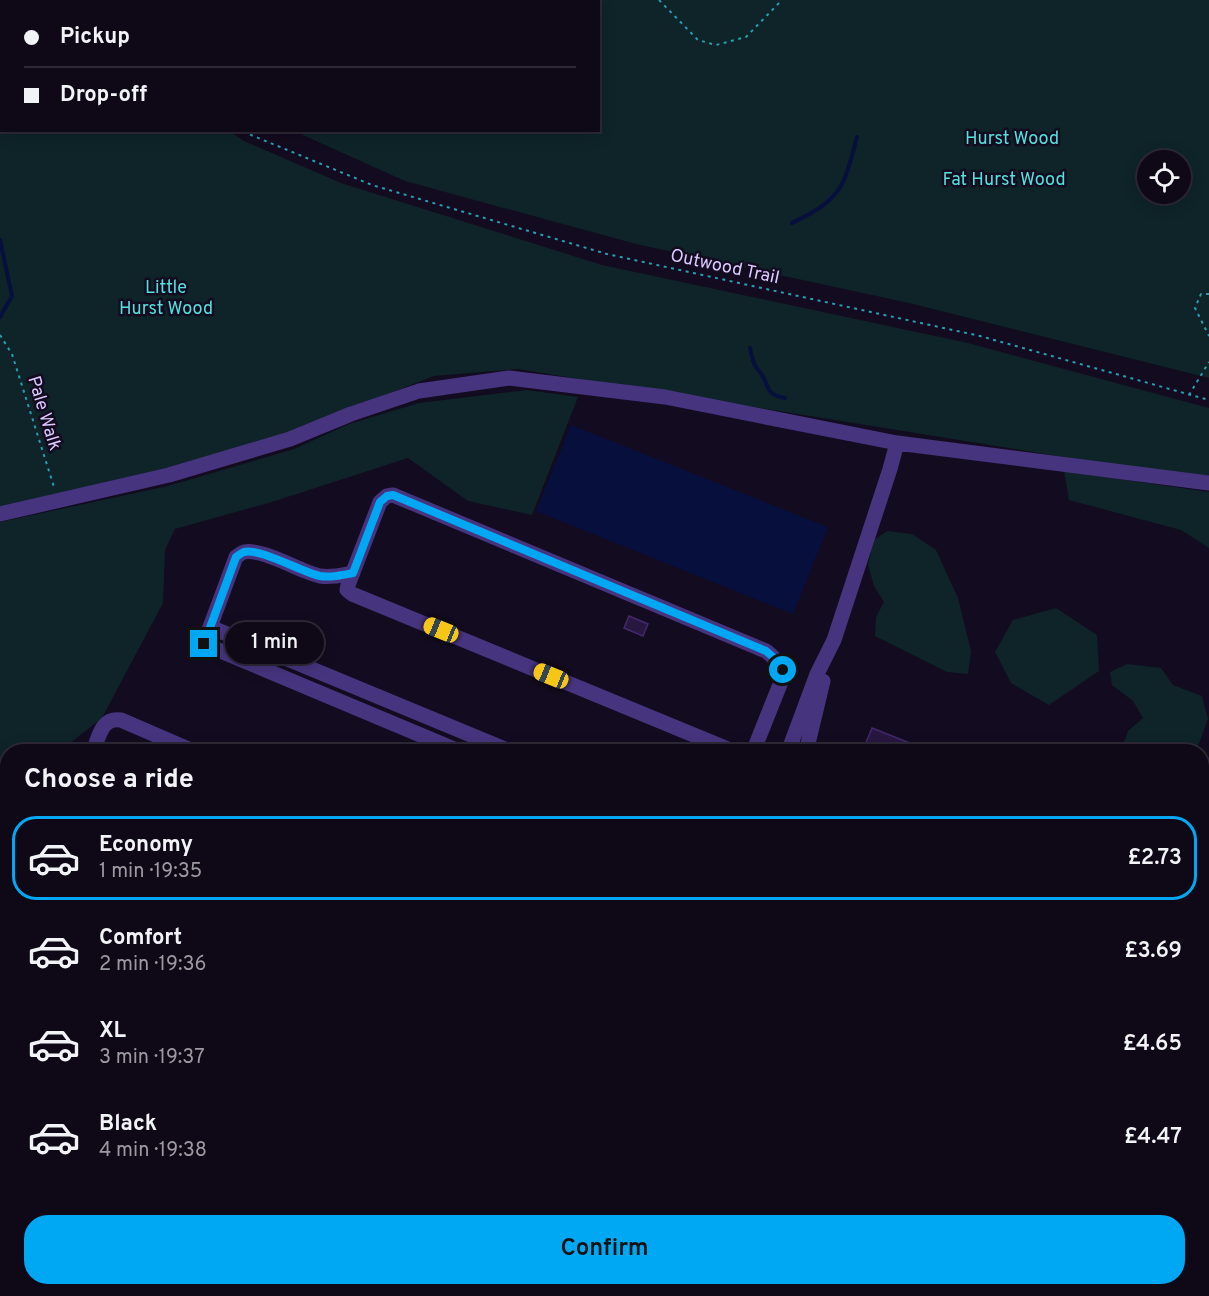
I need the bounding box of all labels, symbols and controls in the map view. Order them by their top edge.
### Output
text: Pickup [60,24,130,51]
text: Drop-off [60,82,147,109]
park label: Hurst Wood [965,128,1059,151]
map controls [1137,150,1191,204]
button: locate [1137,150,1191,204]
park label: Fat Hurst Wood [942,169,1066,192]
street label: Outwood Trail [668,245,781,290]
park label: Little Hurst Wood [119,277,213,321]
street label: Pale Walk [21,373,66,454]
car [421,615,461,645]
callout: 1 min [225,623,324,665]
route end [190,630,217,657]
text: 1 min [251,630,298,656]
route start [769,656,796,683]
car [531,661,571,691]
text: Choose a ride [24,763,194,797]
icon: car [27,831,81,885]
text: Economy [99,832,193,859]
text: £2.73 [1128,845,1182,872]
text: 1 min · 19:35 [99,859,202,885]
icon: car [27,924,81,978]
text: Comfort [99,925,182,952]
text: £3.69 [1124,938,1182,965]
text: 2 min · 19:36 [99,952,207,978]
icon: car [27,1017,81,1071]
text: XL [99,1018,126,1045]
text: £4.65 [1123,1031,1182,1058]
text: 3 min · 19:37 [99,1045,205,1071]
icon: car [27,1110,81,1164]
text: Black [99,1111,157,1138]
text: £4.47 [1124,1124,1182,1151]
text: 4 min · 19:38 [99,1138,207,1164]
button: Confirm [24,1215,1185,1284]

